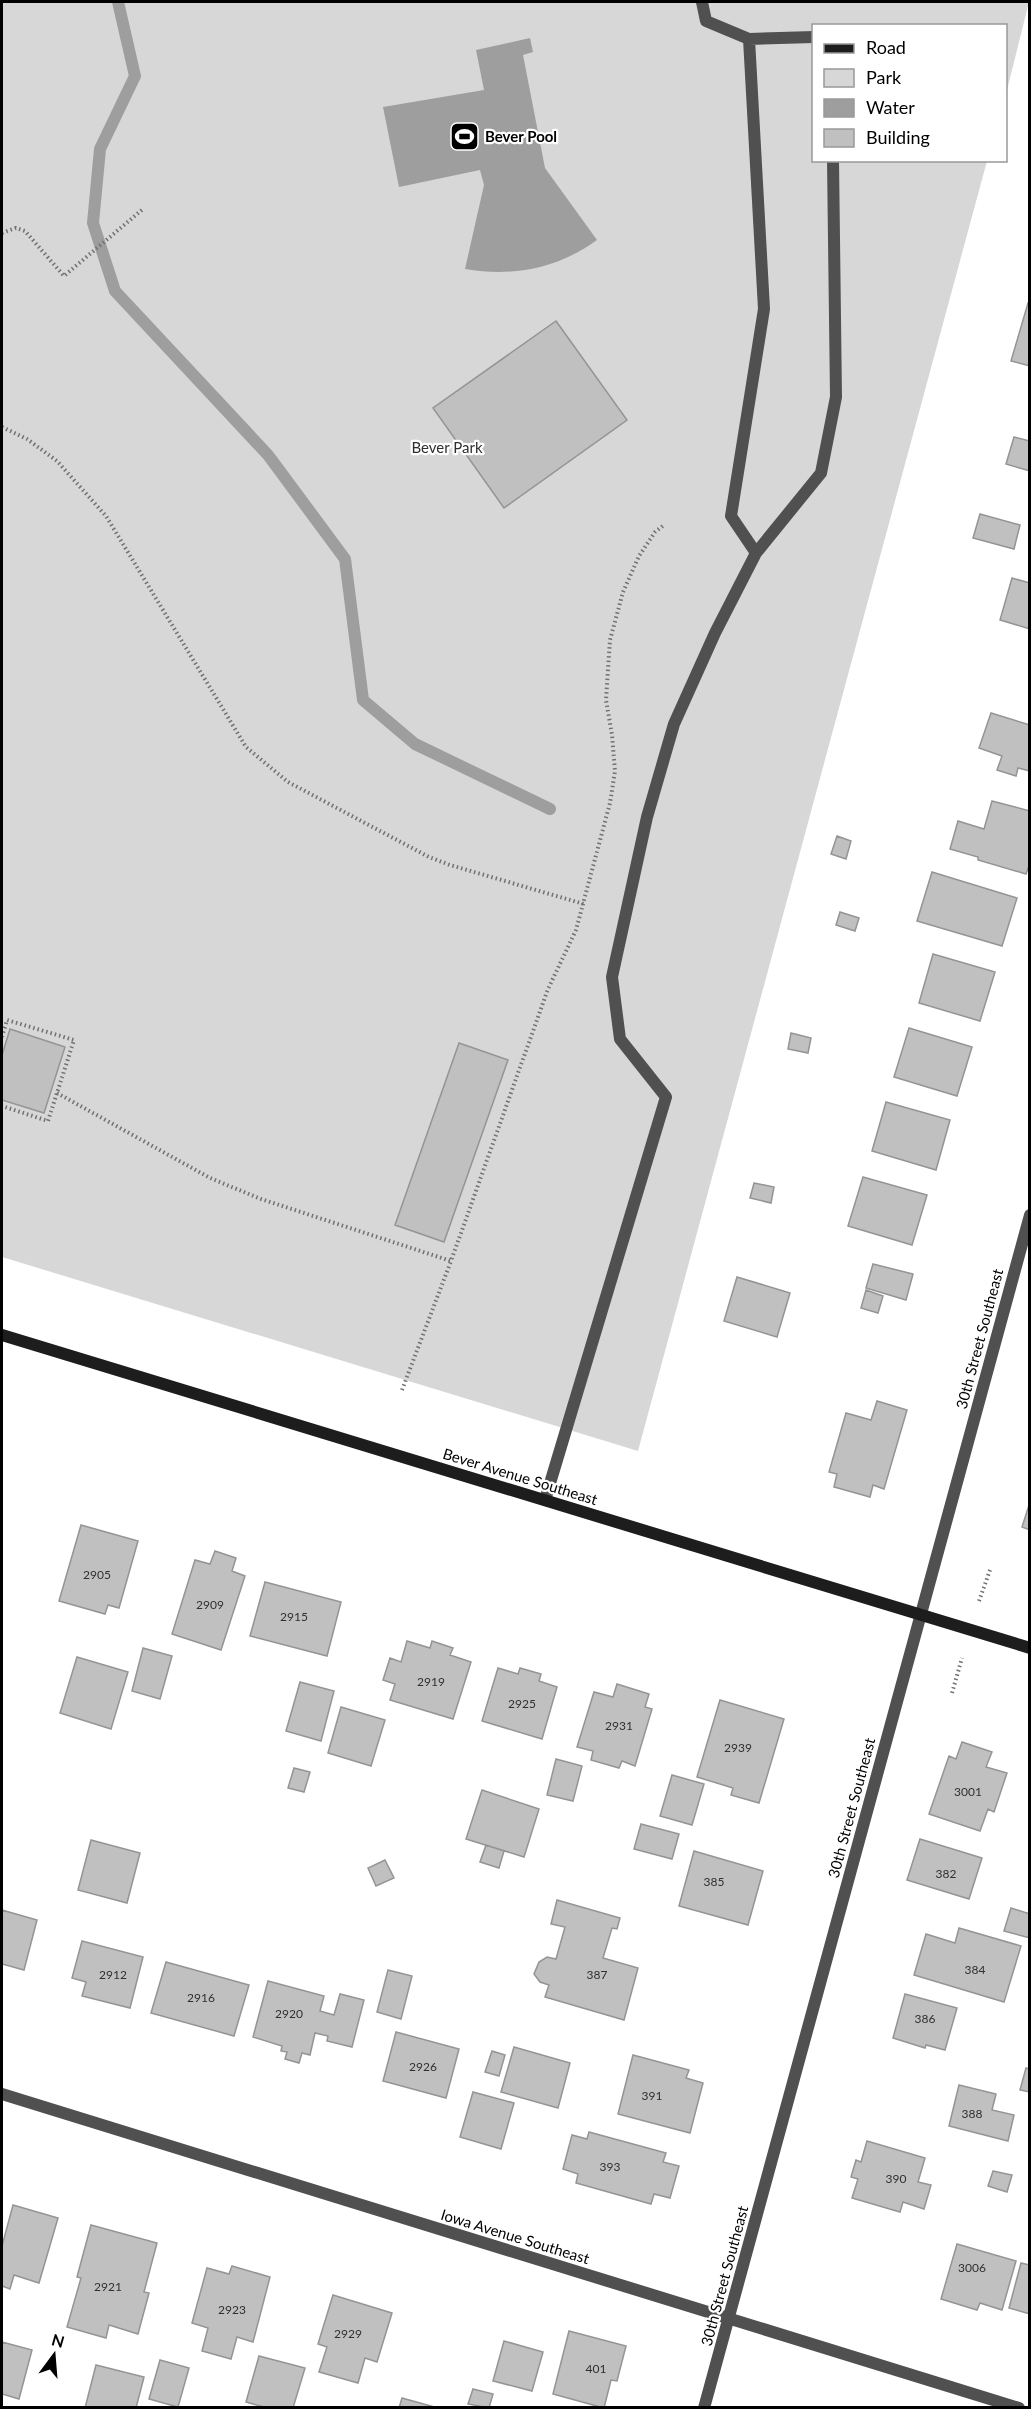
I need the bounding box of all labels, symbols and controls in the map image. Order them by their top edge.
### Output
legend [812,24,1007,162]
text: Road [866,36,906,58]
text: Park [866,66,902,88]
text: Water [866,96,915,118]
sports icon: Bever Pool [448,121,480,153]
text: Building [866,126,930,148]
place label: Bever Pool [485,127,557,145]
park label: Bever Park [411,438,483,456]
street label: 30th Street Southeast [952,1266,1007,1411]
street label: Bever Avenue Southeast [441,1444,600,1508]
house number: 2905 [83,1567,111,1582]
house number: 2909 [196,1597,224,1612]
house number: 2915 [280,1609,308,1624]
house number: 2919 [417,1674,445,1689]
house number: 2925 [508,1696,536,1711]
house number: 2931 [605,1718,633,1733]
street label: 30th Street Southeast [824,1735,879,1880]
house number: 2939 [724,1740,752,1755]
house number: 3001 [954,1784,982,1799]
house number: 382 [936,1866,956,1881]
house number: 385 [704,1874,724,1889]
house number: 384 [965,1962,985,1977]
house number: 2912 [99,1967,127,1982]
house number: 387 [587,1967,607,1982]
house number: 2916 [187,1990,215,2005]
house number: 2920 [275,2006,303,2021]
house number: 386 [915,2011,935,2026]
house number: 2926 [409,2059,437,2074]
house number: 391 [642,2088,662,2103]
house number: 388 [962,2106,982,2121]
house number: 393 [600,2159,620,2174]
house number: 390 [886,2171,906,2186]
street label: 30th Street Southeast [697,2203,752,2348]
street label: Iowa Avenue Southeast [439,2205,592,2267]
house number: 3006 [958,2260,986,2275]
house number: 2921 [94,2279,122,2294]
house number: 2923 [218,2302,246,2317]
north arrow [24,2325,84,2385]
house number: 2929 [334,2326,362,2341]
text: N [50,2329,67,2351]
house number: 401 [586,2361,606,2376]

